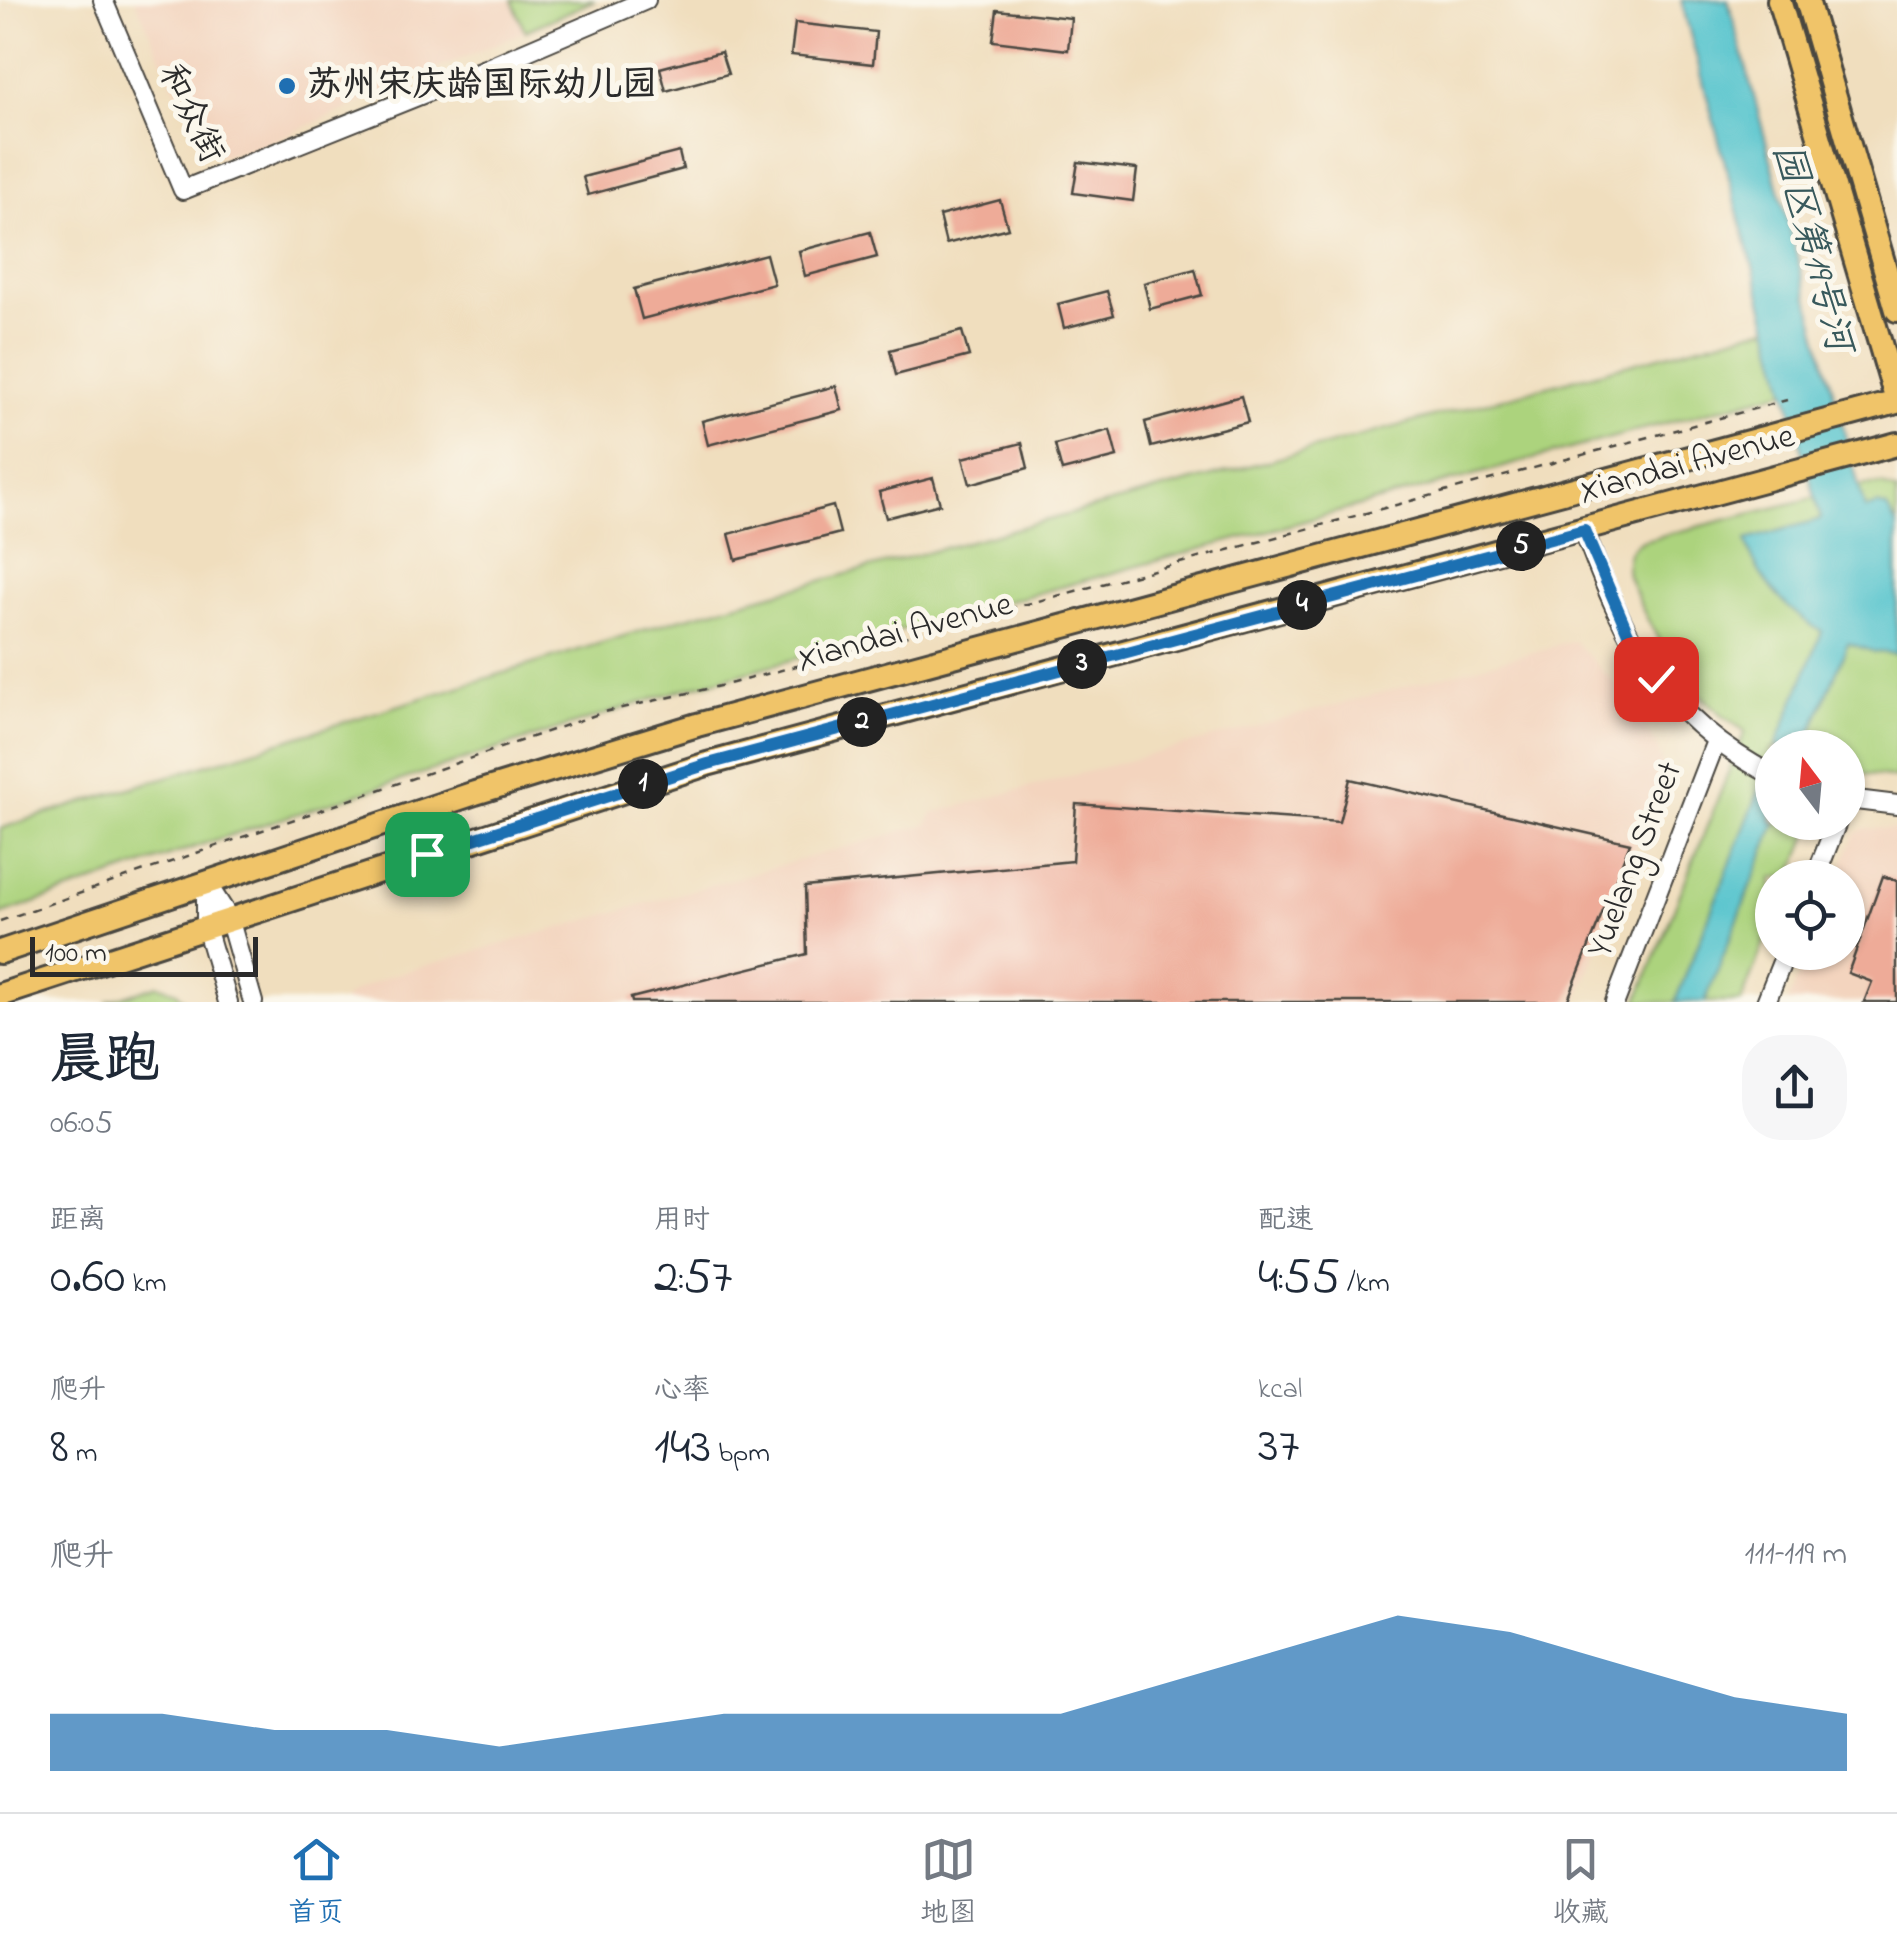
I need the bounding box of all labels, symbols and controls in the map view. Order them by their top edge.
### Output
street label: 和众街 [144,56,236,172]
place label: 苏州宋庆龄国际幼儿园 [307,61,657,112]
marker: 苏州宋庆龄国际幼儿园 [276,75,298,97]
water label: 园区第19号河 [1756,138,1867,364]
street label: Xiandai Avenue [1574,412,1801,518]
pin: 5 [1496,521,1546,571]
text: 5 [1513,525,1529,566]
street label: Xiandai Avenue [792,580,1019,686]
pin: 4 [1277,580,1327,630]
text: 4 [1296,584,1308,625]
pin [1614,637,1699,722]
pin: 3 [1057,639,1107,689]
text: 3 [1076,643,1088,684]
icon: check [1629,652,1684,707]
pin: 2 [837,697,887,747]
text: 2 [855,701,869,742]
north arrow [1755,730,1865,840]
map controls [1755,730,1865,970]
street label: Yuelang Street [1575,754,1697,965]
pin: 1 [618,759,668,809]
text: 1 [639,763,647,804]
pin [385,812,470,897]
icon: arrive [400,827,455,882]
button: locate [1755,860,1865,970]
scale bar [30,932,258,976]
text: 100 m [45,934,107,975]
text: 晨跑 [50,1023,160,1103]
button: share [1742,1035,1847,1140]
text: 06:05 [50,1101,113,1148]
text: 距离 [50,1201,106,1242]
text: 用时 [654,1201,710,1242]
text: 配速 [1258,1201,1314,1242]
text: 0.60 [50,1242,125,1315]
text: 2:57 [654,1242,732,1315]
text: 4:55 [1258,1242,1340,1315]
text: km [125,1264,166,1305]
text: /km [1340,1264,1390,1305]
text: kcal [1258,1370,1303,1411]
text: 爬升 [50,1371,106,1412]
text: 心率 [654,1371,710,1412]
text: 37 [1258,1411,1299,1484]
text: 8 [50,1412,69,1485]
text: 143 [654,1412,711,1485]
text: m [69,1434,97,1475]
text: bpm [711,1434,770,1475]
text: 111–119 m [1744,1532,1847,1579]
text: 爬升 [50,1534,114,1581]
tab: 首页 [288,1832,344,1935]
tab: 地图 [920,1832,977,1935]
tab: 收藏 [1553,1832,1609,1935]

